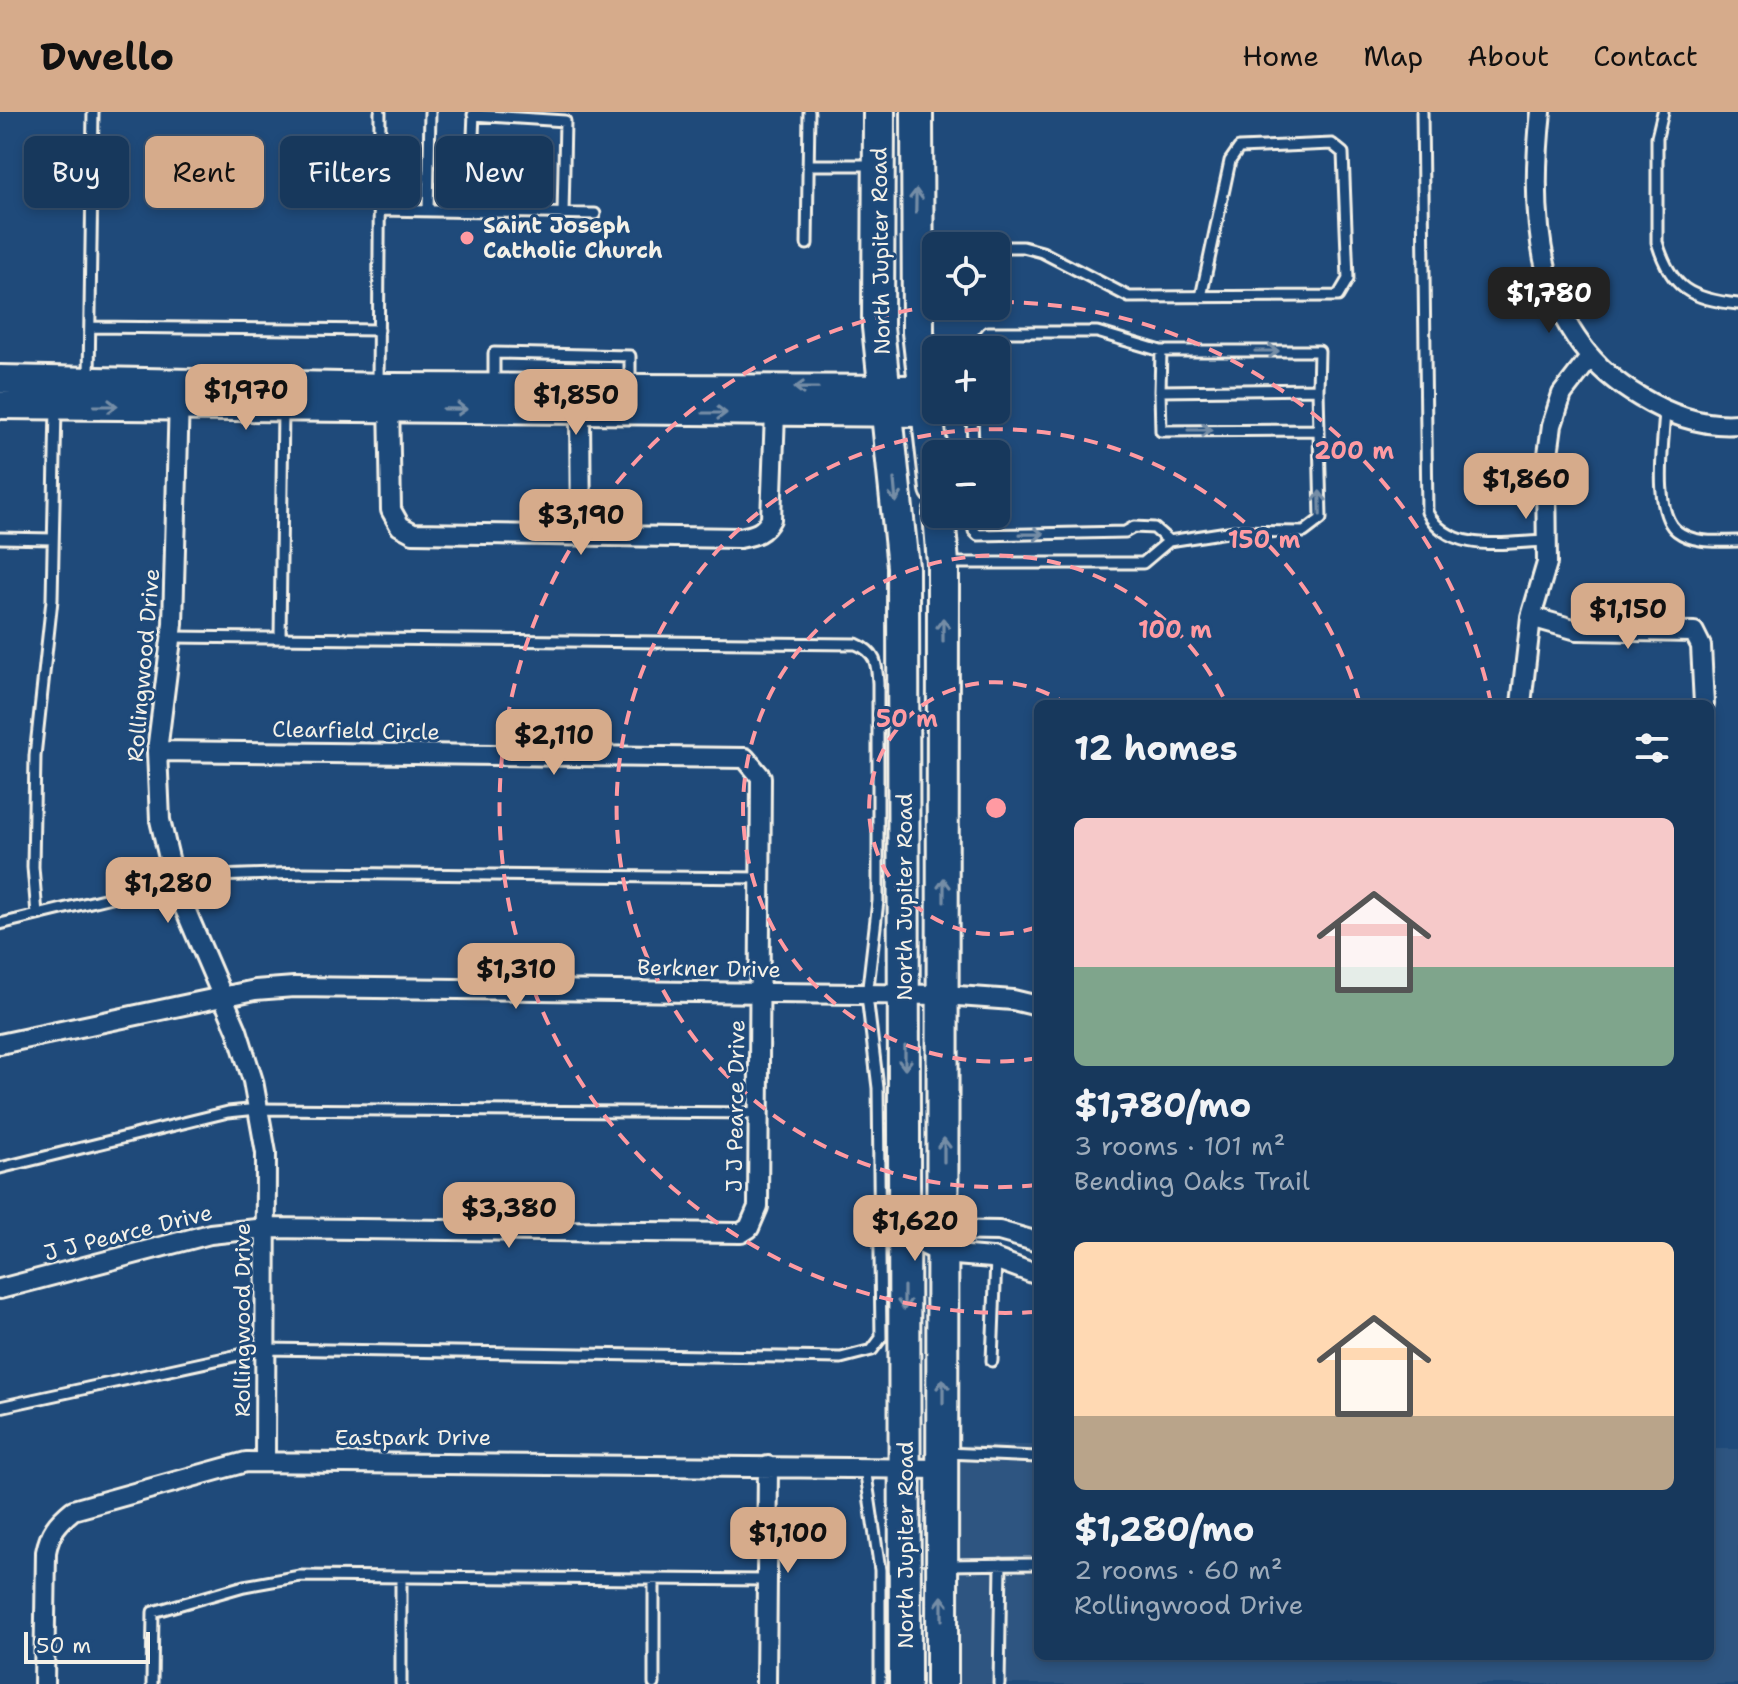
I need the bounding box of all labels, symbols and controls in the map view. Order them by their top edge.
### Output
text: Dwello [40,31,174,82]
text: Home [1242,37,1319,75]
text: Map [1363,37,1423,75]
text: About [1467,37,1549,75]
text: Contact [1593,37,1698,75]
chip: Buy [24,136,129,208]
chip: Rent [145,136,264,208]
chip: Filters [280,136,420,208]
chip: New [436,136,553,208]
street label: North Jupiter Road [864,147,897,355]
one-way arrow [908,188,924,215]
place label: Saint Joseph Catholic Church [483,211,663,265]
marker: Saint Joseph Catholic Church [458,229,476,247]
map controls [922,232,1010,528]
button: locate [922,232,1010,320]
pin: $1,780 [1484,267,1614,335]
text: $1,780 [1506,275,1592,310]
button: + [922,336,1010,424]
one-way arrow [1253,343,1280,359]
pin: $1,970 [181,364,311,432]
pin: $1,850 [511,369,641,437]
text: $1,970 [203,372,289,407]
text: $1,850 [533,377,619,412]
one-way arrow [793,380,820,396]
one-way arrow [92,398,119,414]
one-way arrow [441,402,468,417]
one-way arrow [701,405,728,420]
one-way arrow [1186,422,1213,438]
text: 200 m [1314,435,1394,467]
button: − [922,440,1010,528]
pin: $1,860 [1461,453,1591,521]
text: $1,860 [1482,461,1570,496]
one-way arrow [888,477,903,504]
pin: $3,190 [516,489,646,557]
one-way arrow [1313,490,1328,517]
text: $3,190 [537,497,625,532]
text: 150 m [1228,524,1300,556]
one-way arrow [1018,527,1045,542]
street label: Rollingwood Drive [121,567,166,763]
pin: $1,150 [1563,583,1693,651]
text: $1,150 [1589,591,1667,626]
text: 100 m [1138,614,1212,646]
one-way arrow [935,617,951,644]
text: 50 m [876,703,938,735]
pin: $2,110 [489,709,619,777]
street label: Clearfield Circle [272,715,440,746]
text: $2,110 [514,717,594,752]
text: 12 homes [1074,725,1238,771]
icon: filters [1630,726,1674,770]
street label: North Jupiter Road [890,793,919,1001]
centre of rings [982,794,1010,822]
pin: $1,280 [103,857,233,925]
text: $1,280 [124,865,212,900]
icon: home [1302,870,1446,1014]
one-way arrow [936,877,952,904]
pin: $1,310 [451,943,581,1011]
text: $1,310 [476,951,556,986]
street label: Berkner Drive [637,953,781,984]
street label: J J Pearce Drive [719,1019,752,1193]
one-way arrow [897,1044,913,1071]
text: $1,780/mo [1074,1082,1251,1128]
text: 3 rooms · 101 m² [1074,1128,1285,1163]
one-way arrow [936,1137,952,1164]
text: Bending Oaks Trail [1074,1163,1310,1198]
pin: $3,380 [444,1182,574,1250]
text: $3,380 [461,1190,557,1225]
pin: $1,620 [850,1195,980,1263]
street label: J J Pearce Drive [41,1198,215,1267]
text: $1,620 [871,1203,959,1238]
street label: Rollingwood Drive [228,1223,257,1417]
one-way arrow [896,1284,912,1311]
icon: home [1302,1294,1446,1438]
one-way arrow [935,1378,951,1405]
street label: Eastpark Drive [335,1423,491,1452]
street label: North Jupiter Road [891,1441,920,1649]
text: $1,280/mo [1074,1506,1255,1552]
pin: $1,100 [723,1507,853,1575]
text: $1,100 [748,1515,828,1550]
text: 2 rooms · 60 m² [1074,1552,1283,1587]
text: Rollingwood Drive [1074,1587,1304,1622]
one-way arrow [934,1595,950,1622]
scale bar [24,1628,150,1664]
text: 50 m [36,1631,91,1660]

